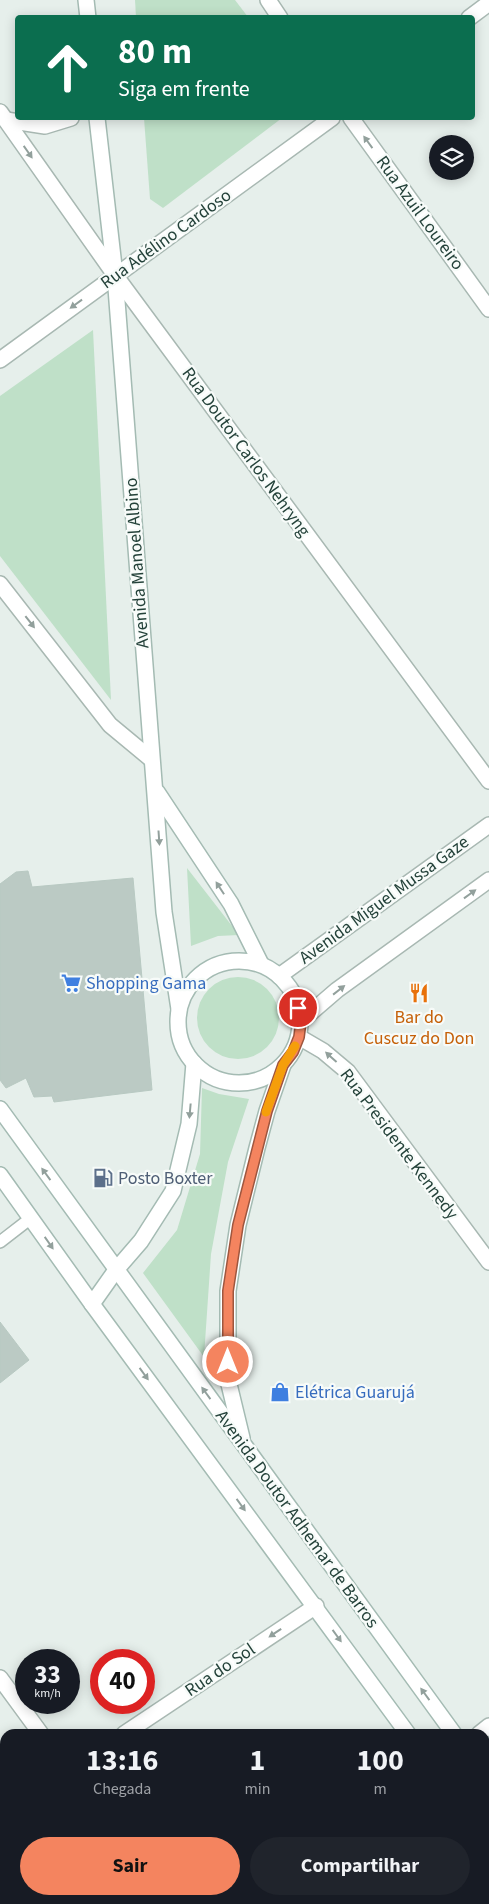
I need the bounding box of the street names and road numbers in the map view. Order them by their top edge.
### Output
street label: Rua Azuil Loureiro [370,151,470,275]
street label: Rua Adélino Cardoso [96,183,236,295]
street label: Rua Doutor Carlos Nehryng [176,362,316,542]
street label: Avenida Manoel Albino [119,477,155,649]
street label: Avenida Miguel Mussa Gaze [294,830,474,970]
street label: Rua Presidente Kennedy [334,1063,464,1225]
street label: Avenida Doutor Adhemar de Barros [209,1405,385,1633]
street label: Rua do Sol [180,1637,260,1703]

